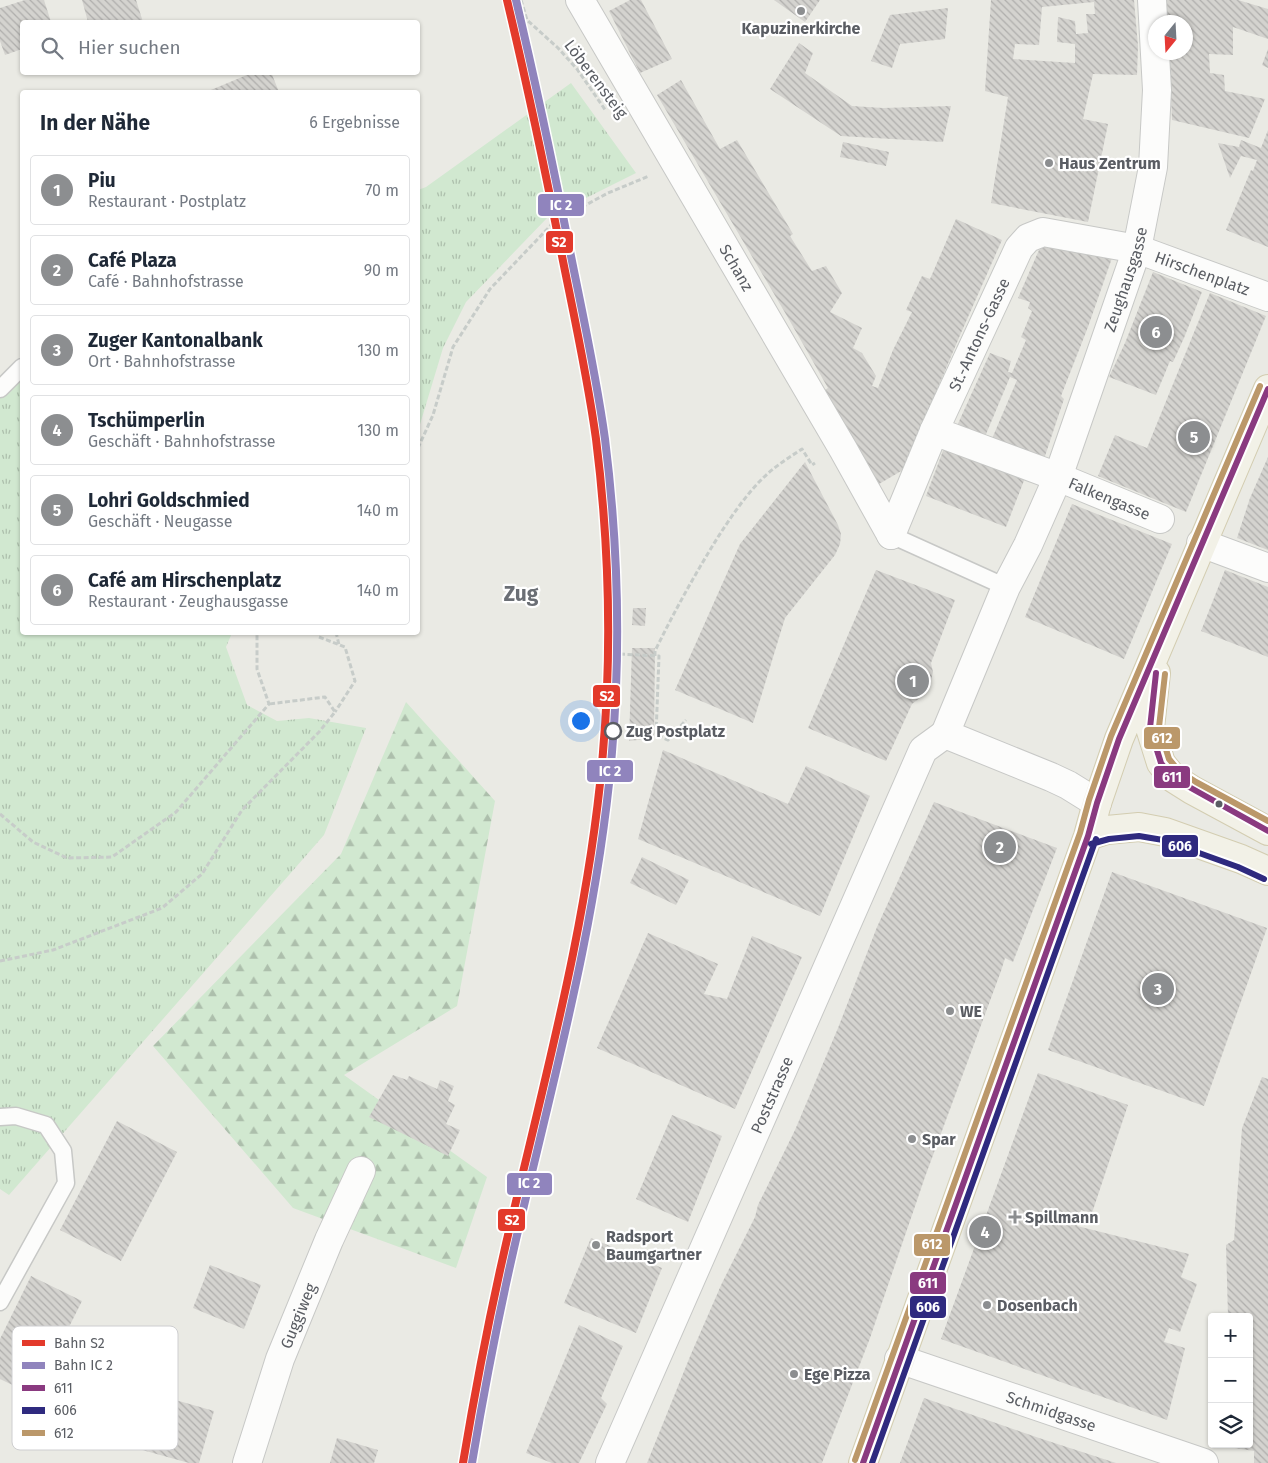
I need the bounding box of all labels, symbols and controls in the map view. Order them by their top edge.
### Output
marker: Kapuzinerkirche [795,5,807,17]
north arrow [1148,15,1193,60]
place label: Kapuzinerkirche [742,19,861,38]
search box [20,20,420,75]
icon: search [38,34,66,62]
text: Hier suchen [78,36,181,59]
street label: Löberensteig [560,36,632,123]
text: In der Nähe [40,110,150,136]
text: 6 Ergebnisse [309,113,400,132]
place label: Haus Zentrum [1059,154,1161,173]
marker: Haus Zentrum [1043,157,1055,169]
text: Piu [88,169,116,192]
text: 1 [53,181,61,200]
text: 70 m [365,181,399,200]
text: Restaurant · Postplatz [88,192,246,211]
line badge: IC 2 [537,193,585,217]
text: IC 2 [550,197,572,214]
street label: Zeughausgasse [1100,225,1151,334]
line badge: S2 [545,230,574,254]
text: S2 [551,234,567,251]
street label: Schanz [716,241,758,294]
street label: Hirschenplatz [1152,247,1252,299]
text: Café Plaza [88,249,177,272]
text: 2 [53,261,61,280]
text: 90 m [364,261,399,280]
text: Café · Bahnhofstrasse [88,272,244,291]
street label: St.-Antons-Gasse [944,275,1013,394]
pin: 6 [1140,313,1172,351]
text: Zuger Kantonalbank [88,329,263,352]
text: 3 [53,341,61,360]
text: 130 m [357,341,399,360]
text: Ort · Bahnhofstrasse [88,352,235,371]
text: Tschümperlin [88,409,205,432]
pin: 5 [1178,418,1210,456]
text: 4 [52,421,62,440]
text: 130 m [357,421,399,440]
text: Geschäft · Bahnhofstrasse [88,432,276,451]
street label: Falkengasse [1066,473,1153,523]
text: Lohri Goldschmied [88,489,250,512]
text: 5 [53,501,61,520]
text: 140 m [357,501,399,520]
text: Geschäft · Neugasse [88,512,233,531]
text: Café am Hirschenplatz [88,569,281,592]
text: 6 [52,581,62,600]
text: 140 m [357,581,399,600]
district label: Zug [504,581,539,607]
text: Restaurant · Zeughausgasse [88,592,288,611]
pin: 1 [897,662,929,700]
line badge: S2 [592,684,621,708]
text: S2 [599,688,615,705]
your location [568,708,594,734]
marker: Zug Postplatz [604,722,622,740]
place label: Zug Postplatz [626,722,726,741]
line badge: 612 [1143,726,1181,750]
text: 612 [1152,730,1172,747]
line badge: IC 2 [586,759,634,783]
text: IC 2 [599,763,621,780]
line badge: 611 [1153,765,1191,789]
text: 611 [1162,769,1182,786]
unlabelled marker [1214,799,1224,809]
pin: 2 [984,828,1016,866]
line badge: 606 [1161,834,1199,858]
text: 606 [1168,838,1192,855]
pin: 3 [1142,970,1174,1008]
place label: WE [960,1002,982,1021]
marker: WE [944,1005,956,1017]
street label: Poststrasse [746,1053,797,1136]
place label: Spar [922,1130,956,1149]
marker: Spar [906,1133,918,1145]
line badge: IC 2 [506,1172,553,1196]
text: IC 2 [518,1175,540,1192]
line badge: S2 [497,1208,526,1232]
place label: Spillmann [1025,1208,1098,1227]
marker: Spillmann [1009,1211,1021,1223]
text: S2 [504,1212,520,1229]
pin: 4 [969,1213,1001,1251]
place label: Radsport Baumgartner [606,1227,702,1264]
line badge: 612 [913,1233,951,1257]
text: 612 [922,1236,942,1253]
marker: Radsport Baumgartner [590,1239,602,1251]
line badge: 611 [909,1271,947,1295]
text: 611 [918,1275,938,1292]
street label: Guggiweg [276,1279,320,1351]
line badge: 606 [909,1295,947,1319]
place label: Dosenbach [997,1296,1078,1315]
text: 606 [916,1299,940,1316]
marker: Dosenbach [981,1299,993,1311]
map controls [1208,1313,1253,1448]
button: + [1208,1313,1253,1358]
legend [12,1326,178,1450]
text: Bahn S2 [54,1335,105,1352]
text: Bahn IC 2 [54,1357,113,1374]
button: − [1208,1358,1253,1403]
place label: Ege Pizza [804,1365,871,1384]
marker: Ege Pizza [788,1368,800,1380]
text: 611 [54,1380,73,1397]
street label: Schmidgasse [1004,1387,1099,1435]
text: 606 [54,1402,77,1419]
button: layers [1208,1403,1253,1448]
text: 612 [54,1425,74,1442]

